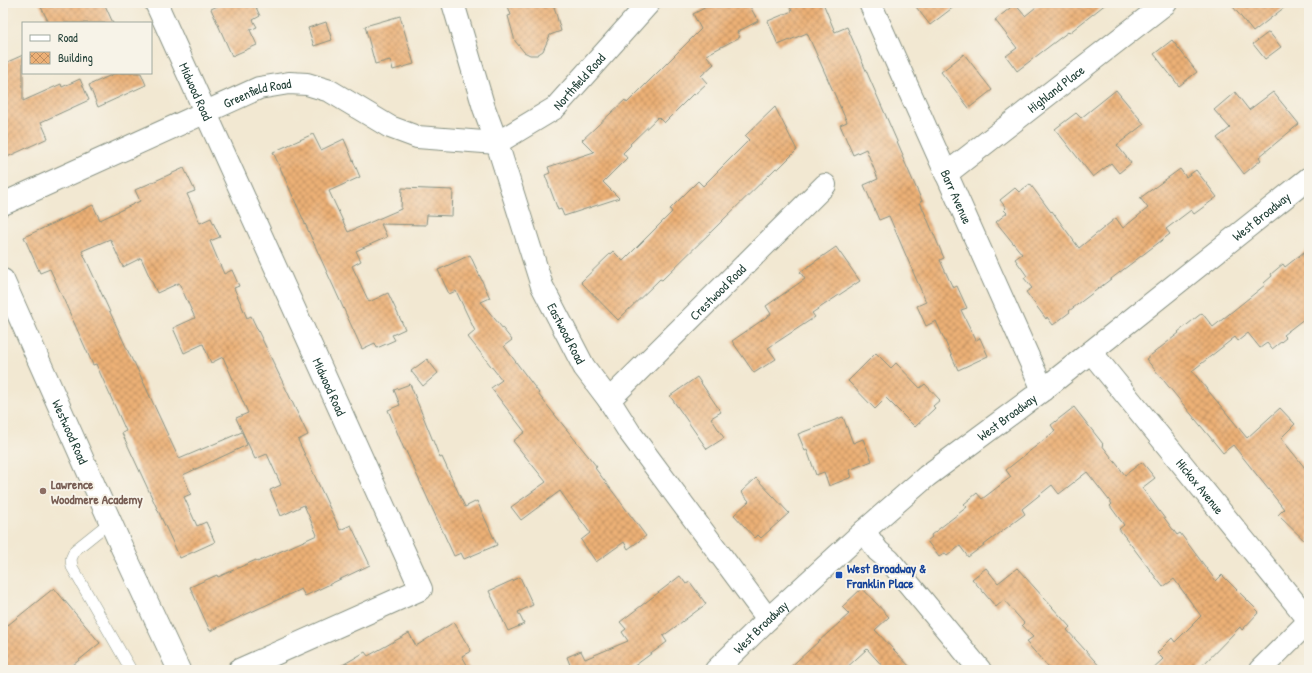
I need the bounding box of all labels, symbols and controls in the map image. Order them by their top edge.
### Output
legend [22,22,152,74]
text: Road [58,29,78,46]
text: Building [58,49,93,66]
street label: Northfield Road [549,49,609,114]
street label: Midwood Road [175,60,217,123]
street label: Highland Place [1023,61,1088,117]
street label: Greenfield Road [220,74,292,112]
street label: Barr Avenue [937,167,977,227]
street label: West Broadway [1228,187,1294,245]
street label: Crestwood Road [685,260,750,324]
street label: Eastwood Road [543,300,590,367]
street label: Midwood Road [309,355,350,418]
street label: West Broadway [974,389,1040,445]
street label: Westwood Road [48,397,93,467]
street label: Hickox Avenue [1172,455,1228,518]
place label: Lawrence Woodmere Academy [51,475,143,509]
marker: Lawrence Woodmere Academy [38,486,48,496]
place label: West Broadway & Franklin Place [846,559,926,592]
marker: West Broadway & Franklin Place [834,570,844,580]
street label: West Broadway [729,596,792,657]

